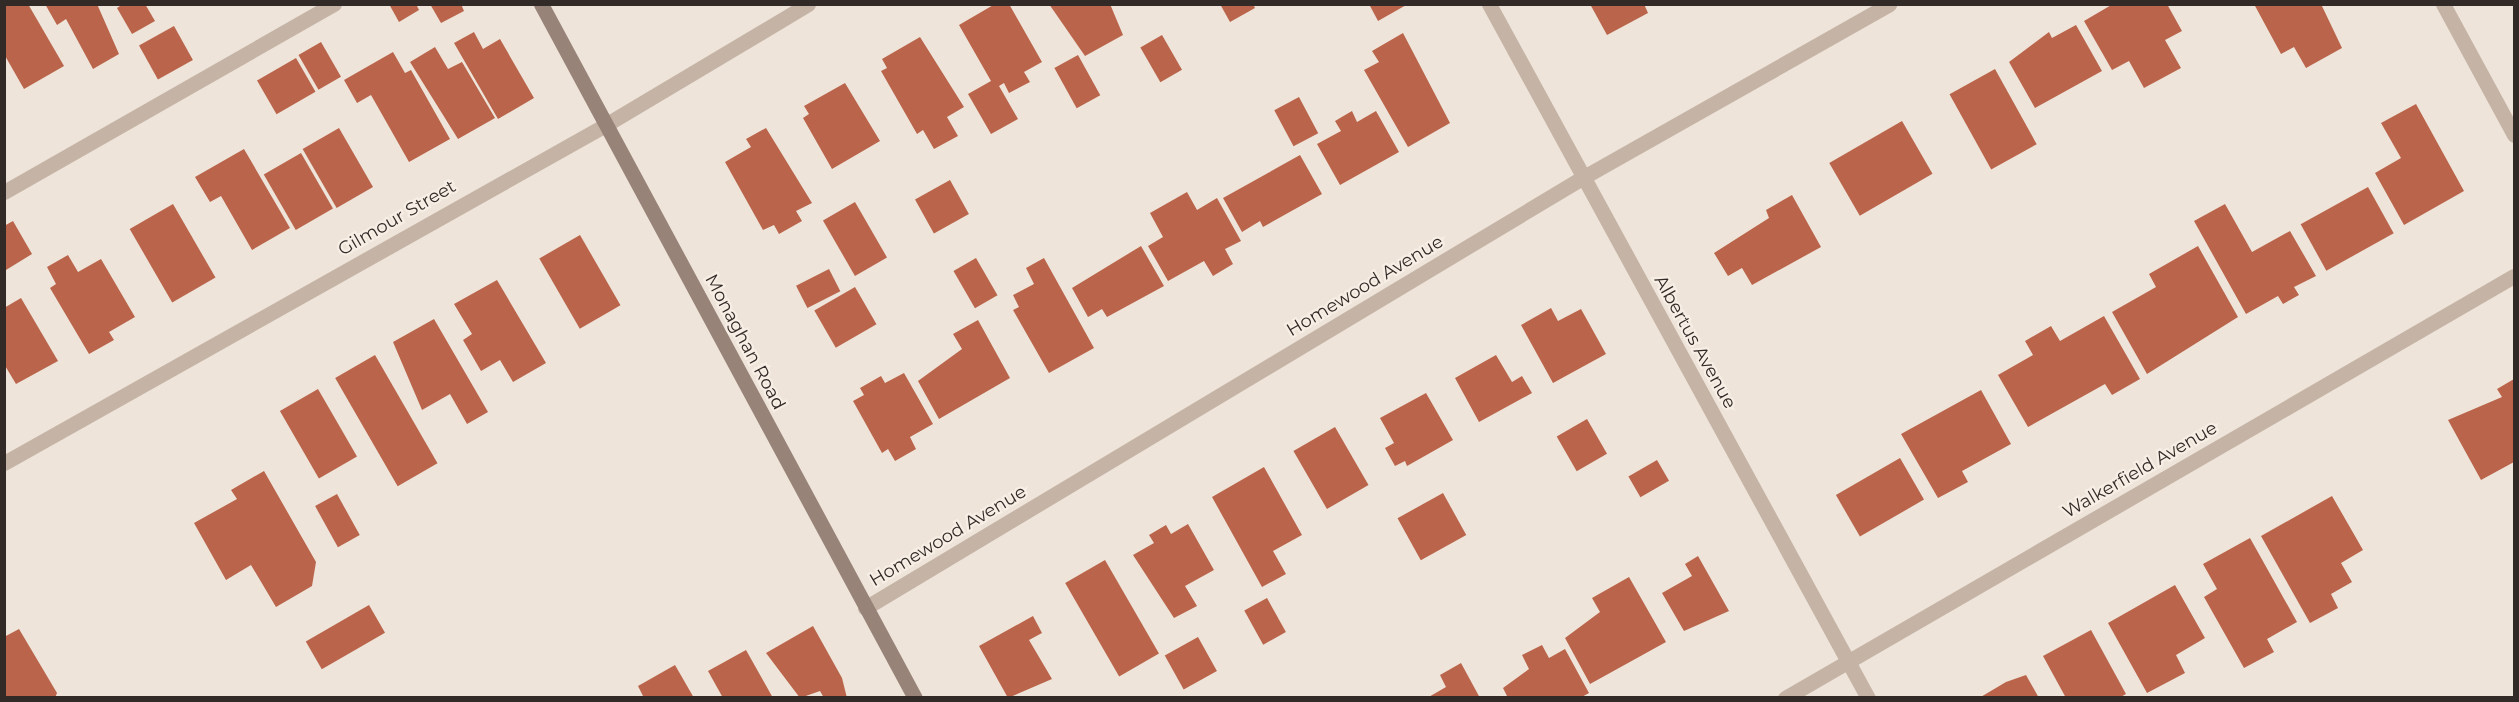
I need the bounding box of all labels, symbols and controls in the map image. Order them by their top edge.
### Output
street label: Gilmour Street [334,176,460,260]
street label: Homewood Avenue [1283,231,1447,341]
street label: Monaghan Road [700,271,790,413]
street label: Albertus Avenue [1649,272,1741,412]
street label: Walkerfield Avenue [2059,417,2221,523]
street label: Homewood Avenue [866,481,1030,591]

